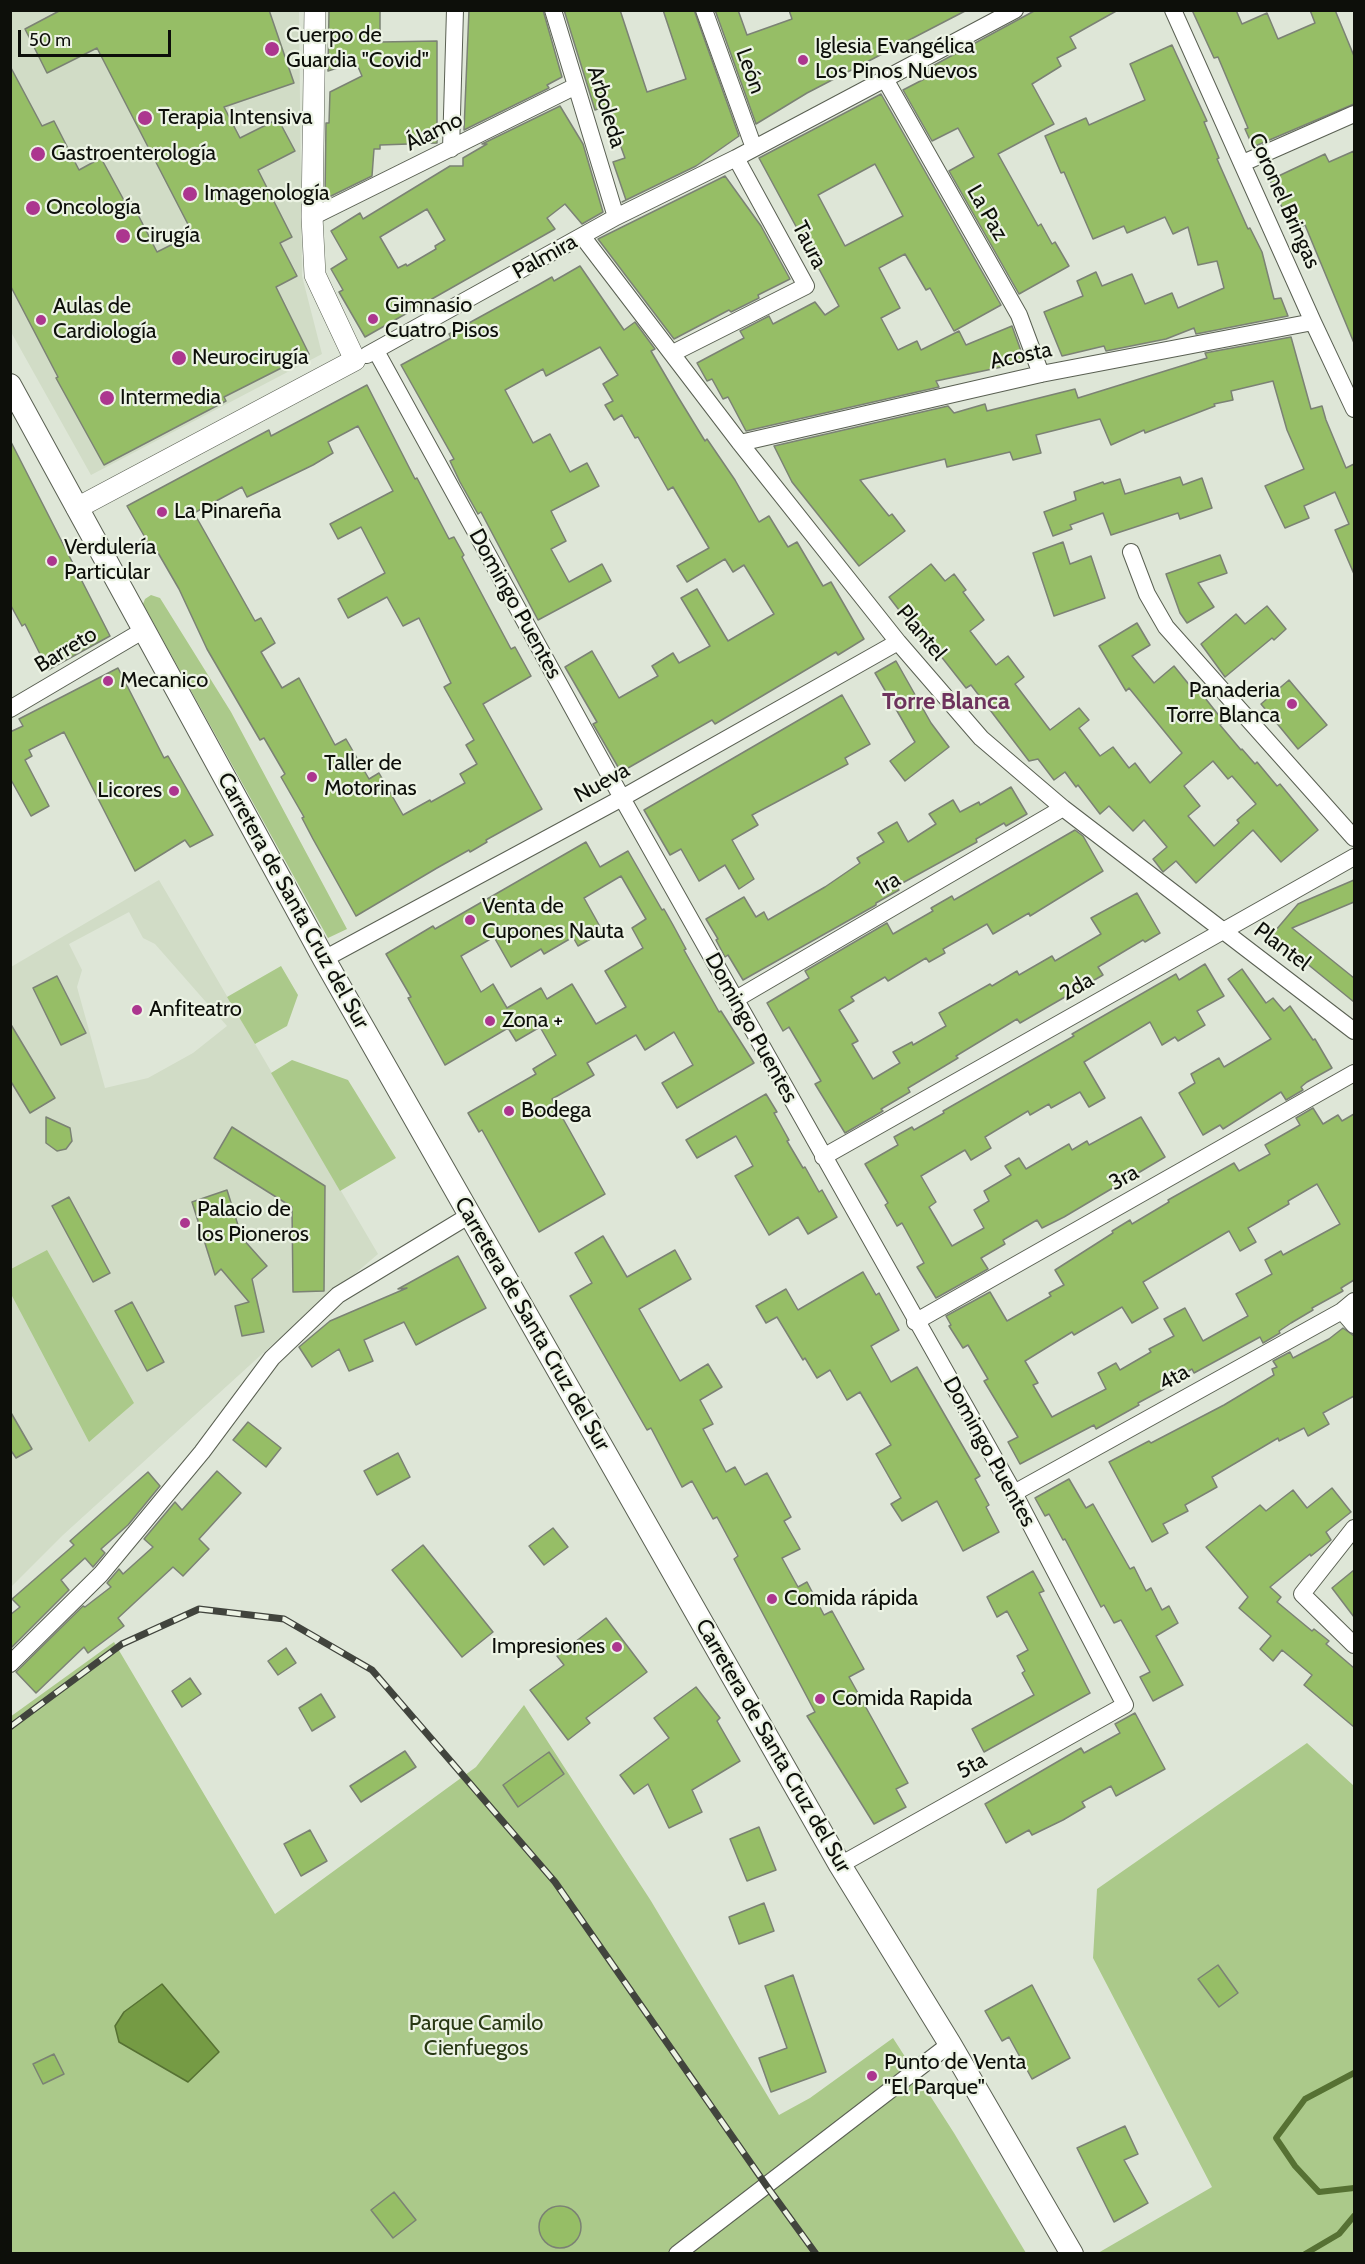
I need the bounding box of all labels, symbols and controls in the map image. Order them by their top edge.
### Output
scale bar [21,18,174,56]
place label: Cuerpo de Guardia "Covid" [286,23,429,74]
text: 50 m [29,29,71,51]
place label: Iglesia Evangélica Los Pinos Nuevos [815,34,977,86]
marker: Cuerpo de Guardia "Covid" [263,40,281,58]
street label: León [730,45,770,97]
marker: Iglesia Evangélica Los Pinos Nuevos [796,53,810,67]
street label: Arboleda [581,63,631,151]
place label: Terapia Intensiva [158,105,312,131]
street label: Álamo [401,107,467,157]
marker: Terapia Intensiva [136,109,154,127]
street label: Coronel Bringas [1242,129,1326,273]
place label: Gastroenterología [51,141,216,167]
marker: Gastroenterología [29,145,47,163]
place label: Imagenología [204,181,330,207]
street label: La Paz [961,181,1013,245]
marker: Imagenología [181,185,199,203]
place label: Oncología [46,195,141,221]
marker: Oncología [24,199,42,217]
street label: Taura [786,217,832,273]
place label: Cirugía [136,223,200,249]
marker: Cirugía [114,227,132,245]
street label: Palmira [508,229,582,285]
place label: Gimnasio Cuatro Pisos [385,293,499,344]
place label: Aulas de Cardiología [53,294,157,346]
marker: Gimnasio Cuatro Pisos [366,312,380,326]
marker: Aulas de Cardiología [34,313,48,327]
street label: Acosta [988,337,1054,375]
place label: Neurocirugía [192,345,308,371]
marker: Neurocirugía [170,349,188,367]
place label: Intermedia [120,385,221,411]
marker: Intermedia [98,389,116,407]
place label: La Pinareña [174,499,281,525]
marker: La Pinareña [155,505,169,519]
street label: Domingo Puentes [463,524,567,684]
place label: Verdulería Particular [64,535,156,586]
marker: Verdulería Particular [45,554,59,568]
street label: Plantel [890,600,952,666]
street label: Barreto [30,621,102,679]
place label: Mecanico [120,668,208,694]
marker: Mecanico [101,674,115,688]
place label: Panaderia Torre Blanca [1166,678,1280,730]
district label: Torre Blanca [882,688,1010,716]
marker: Panaderia Torre Blanca [1285,697,1299,711]
place label: Taller de Motorinas [324,751,417,802]
street label: Nueva [570,757,634,809]
street label: Carretera de Santa Cruz del Sur [211,768,375,1034]
marker: Taller de Motorinas [305,770,319,784]
place label: Licores [97,778,162,804]
marker: Licores [167,784,181,798]
street label: 1ra [871,866,905,902]
place label: Venta de Cupones Nauta [482,894,624,945]
marker: Venta de Cupones Nauta [463,913,477,927]
street label: Plantel [1248,917,1316,977]
street label: Domingo Puentes [699,948,803,1108]
street label: 2da [1056,967,1098,1007]
place label: Anfiteatro [149,997,242,1023]
marker: Anfiteatro [130,1003,144,1017]
place label: Zona + [502,1008,563,1034]
marker: Zona + [483,1014,497,1028]
place label: Bodega [521,1098,591,1124]
marker: Bodega [502,1104,516,1118]
street label: 3ra [1105,1159,1143,1197]
street label: Carretera de Santa Cruz del Sur [448,1192,616,1456]
place label: Palacio de los Pioneros [197,1197,309,1248]
marker: Palacio de los Pioneros [178,1216,192,1230]
street label: 4ta [1154,1359,1194,1397]
street label: Domingo Puentes [937,1372,1041,1532]
place label: Comida rápida [784,1586,918,1612]
marker: Comida rápida [765,1592,779,1606]
street label: Carretera de Santa Cruz del Sur [689,1614,857,1878]
place label: Impresiones [492,1634,605,1660]
marker: Impresiones [610,1640,624,1654]
place label: Comida Rapida [832,1686,972,1712]
marker: Comida Rapida [813,1692,827,1706]
street label: 5ta [953,1747,991,1785]
park label: Parque Camilo Cienfuegos [409,2011,543,2062]
place label: Punto de Venta "El Parque" [884,2050,1026,2102]
marker: Punto de Venta "El Parque" [865,2069,879,2083]

